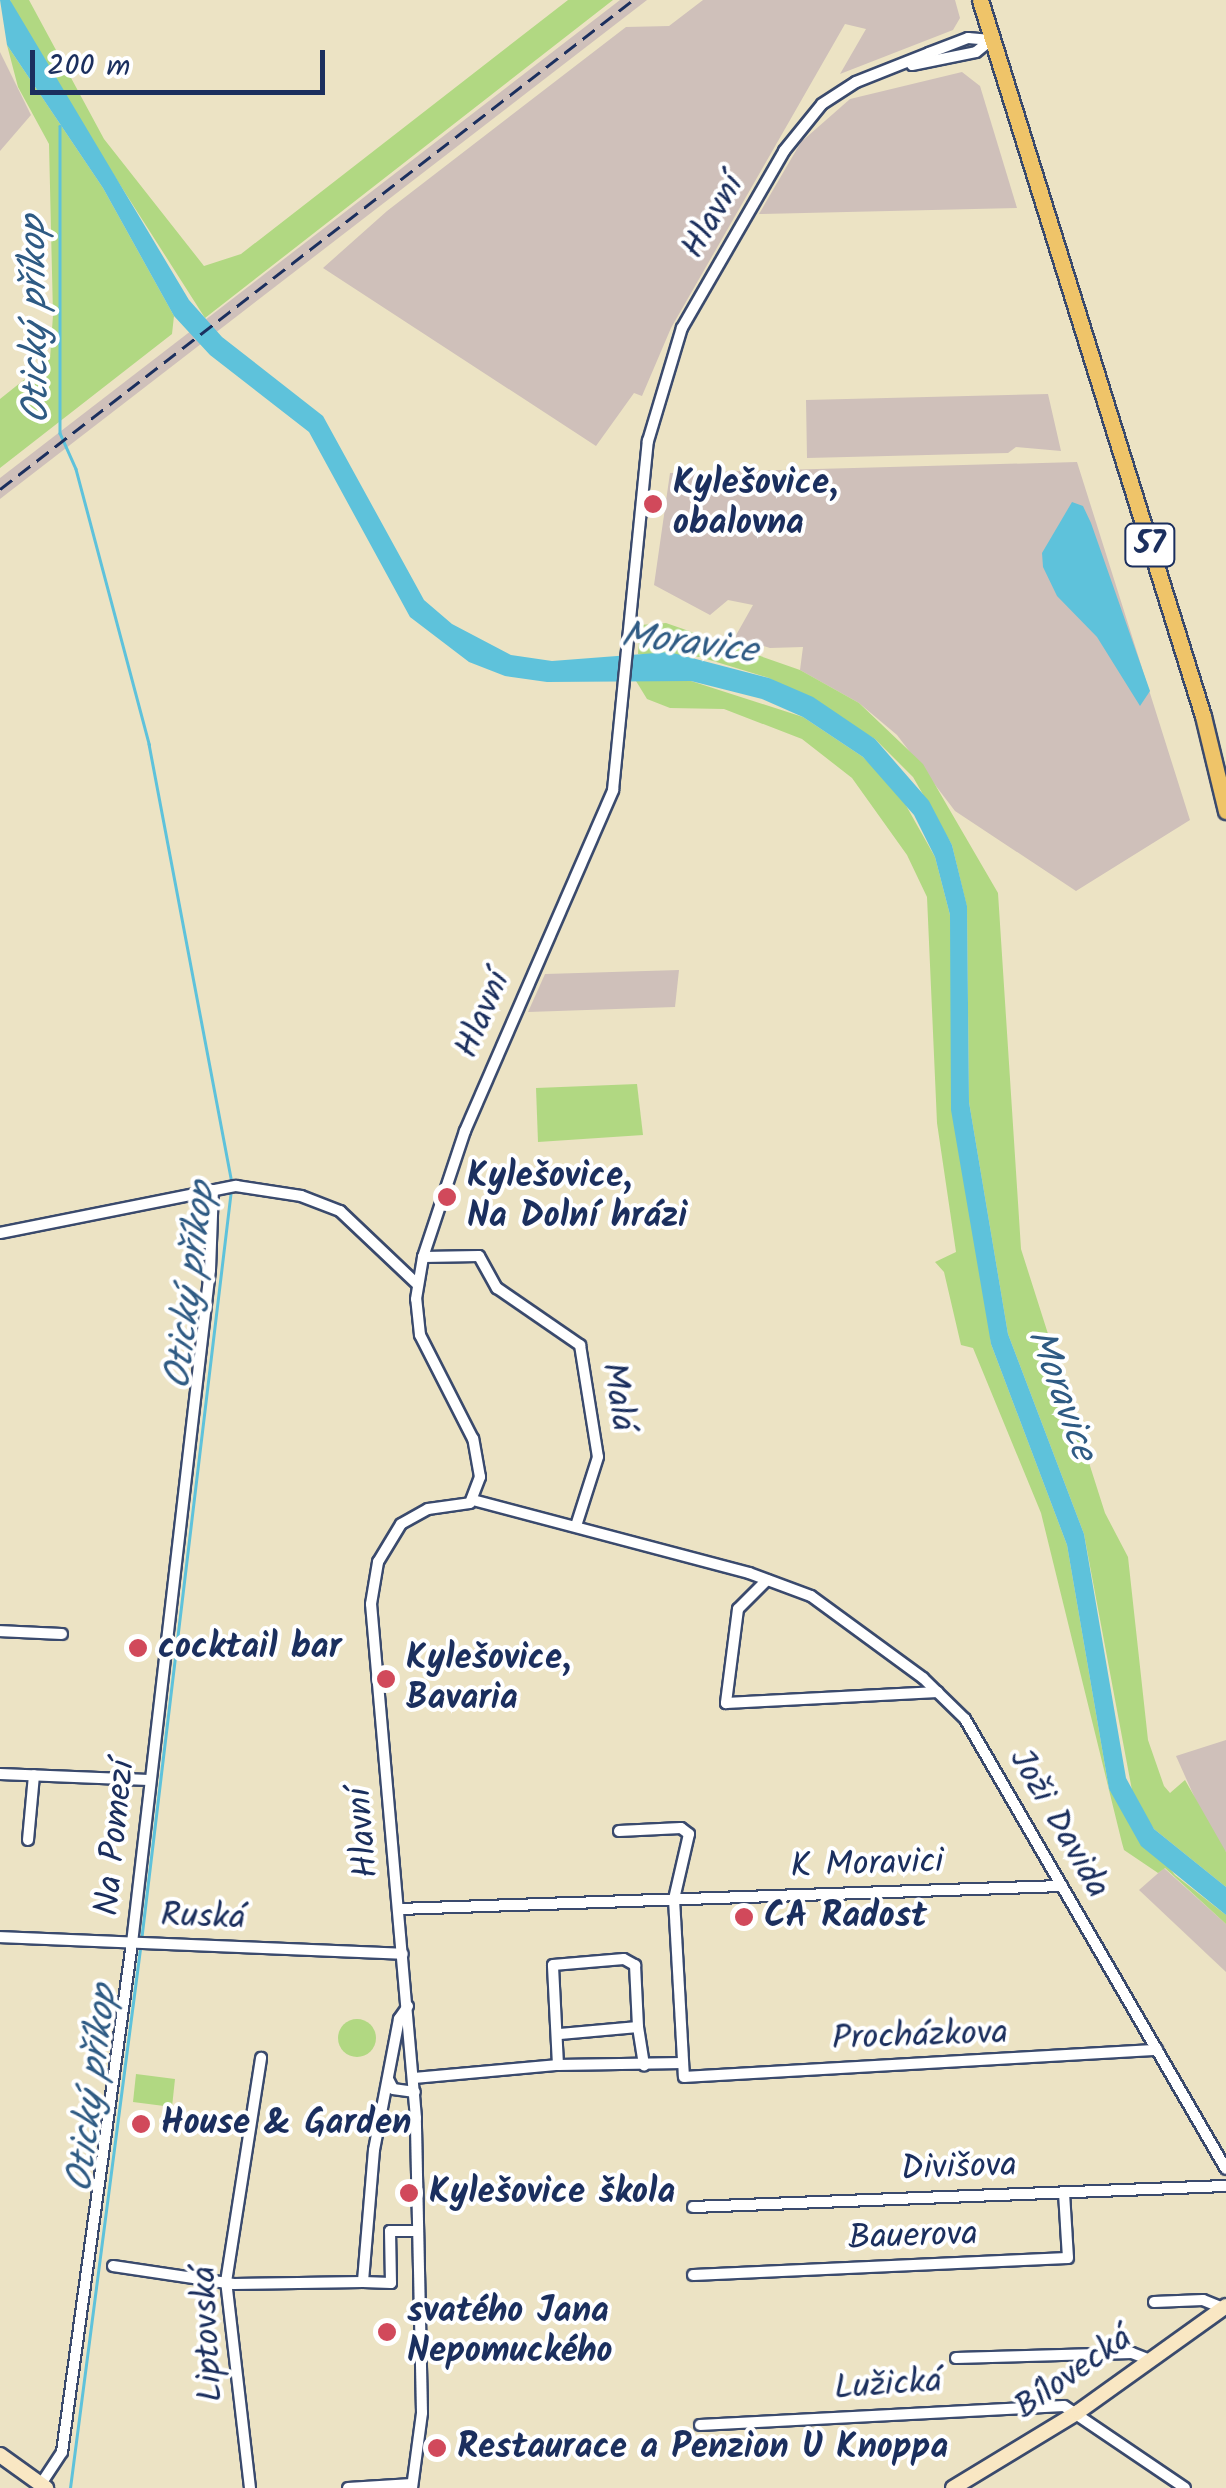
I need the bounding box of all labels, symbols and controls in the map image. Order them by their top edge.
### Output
scale bar [35,30,330,92]
text: 200 m [47,43,130,91]
street label: Hlavní [673,167,755,267]
water label: Otický příkop [12,216,62,424]
place label: Kylešovice, obalovna [673,463,838,545]
marker: Kylešovice, obalovna [642,493,664,515]
road number: 57 [1122,518,1178,572]
water label: Moravice [618,614,760,676]
street label: Hlavní [447,965,521,1065]
place label: Kylešovice, Na Dolní hrázi [467,1156,687,1238]
water label: Otický příkop [157,1180,227,1392]
marker: Kylešovice, Na Dolní hrázi [436,1186,458,1208]
water label: Moravice [1015,1323,1105,1467]
street label: Malá [591,1360,643,1434]
place label: cocktail bar [158,1627,341,1669]
marker: cocktail bar [127,1637,149,1659]
place label: Kylešovice, Bavaria [406,1638,571,1720]
marker: Kylešovice, Bavaria [375,1668,397,1690]
street label: Joži Davida [998,1742,1118,1906]
street label: Na Pomezí [87,1758,145,1918]
street label: Hlavní [339,1786,389,1880]
street label: K Moravici [790,1841,944,1889]
street label: Ruská [160,1896,246,1940]
place label: CA Radost [764,1896,927,1938]
marker: CA Radost [733,1906,755,1928]
water label: Otický příkop [59,1983,129,2195]
street label: Procházkova [831,2013,1009,2061]
place label: House & Garden [161,2103,411,2145]
marker: House & Garden [130,2113,152,2135]
street label: Divišova [900,2145,1018,2191]
place label: Kylešovice škola [429,2172,675,2214]
marker: Kylešovice škola [398,2182,420,2204]
street label: Bauerova [847,2214,979,2260]
street label: Liptovská [184,2265,234,2403]
place label: svatého Jana Nepomuckého [407,2291,613,2373]
street label: Bílovecká [1007,2318,1141,2430]
marker: svatého Jana Nepomuckého [376,2321,398,2343]
street label: Lužická [833,2361,943,2411]
place label: Restaurace a Penzion U Knoppa [457,2427,948,2469]
marker: Restaurace a Penzion U Knoppa [426,2437,448,2459]

